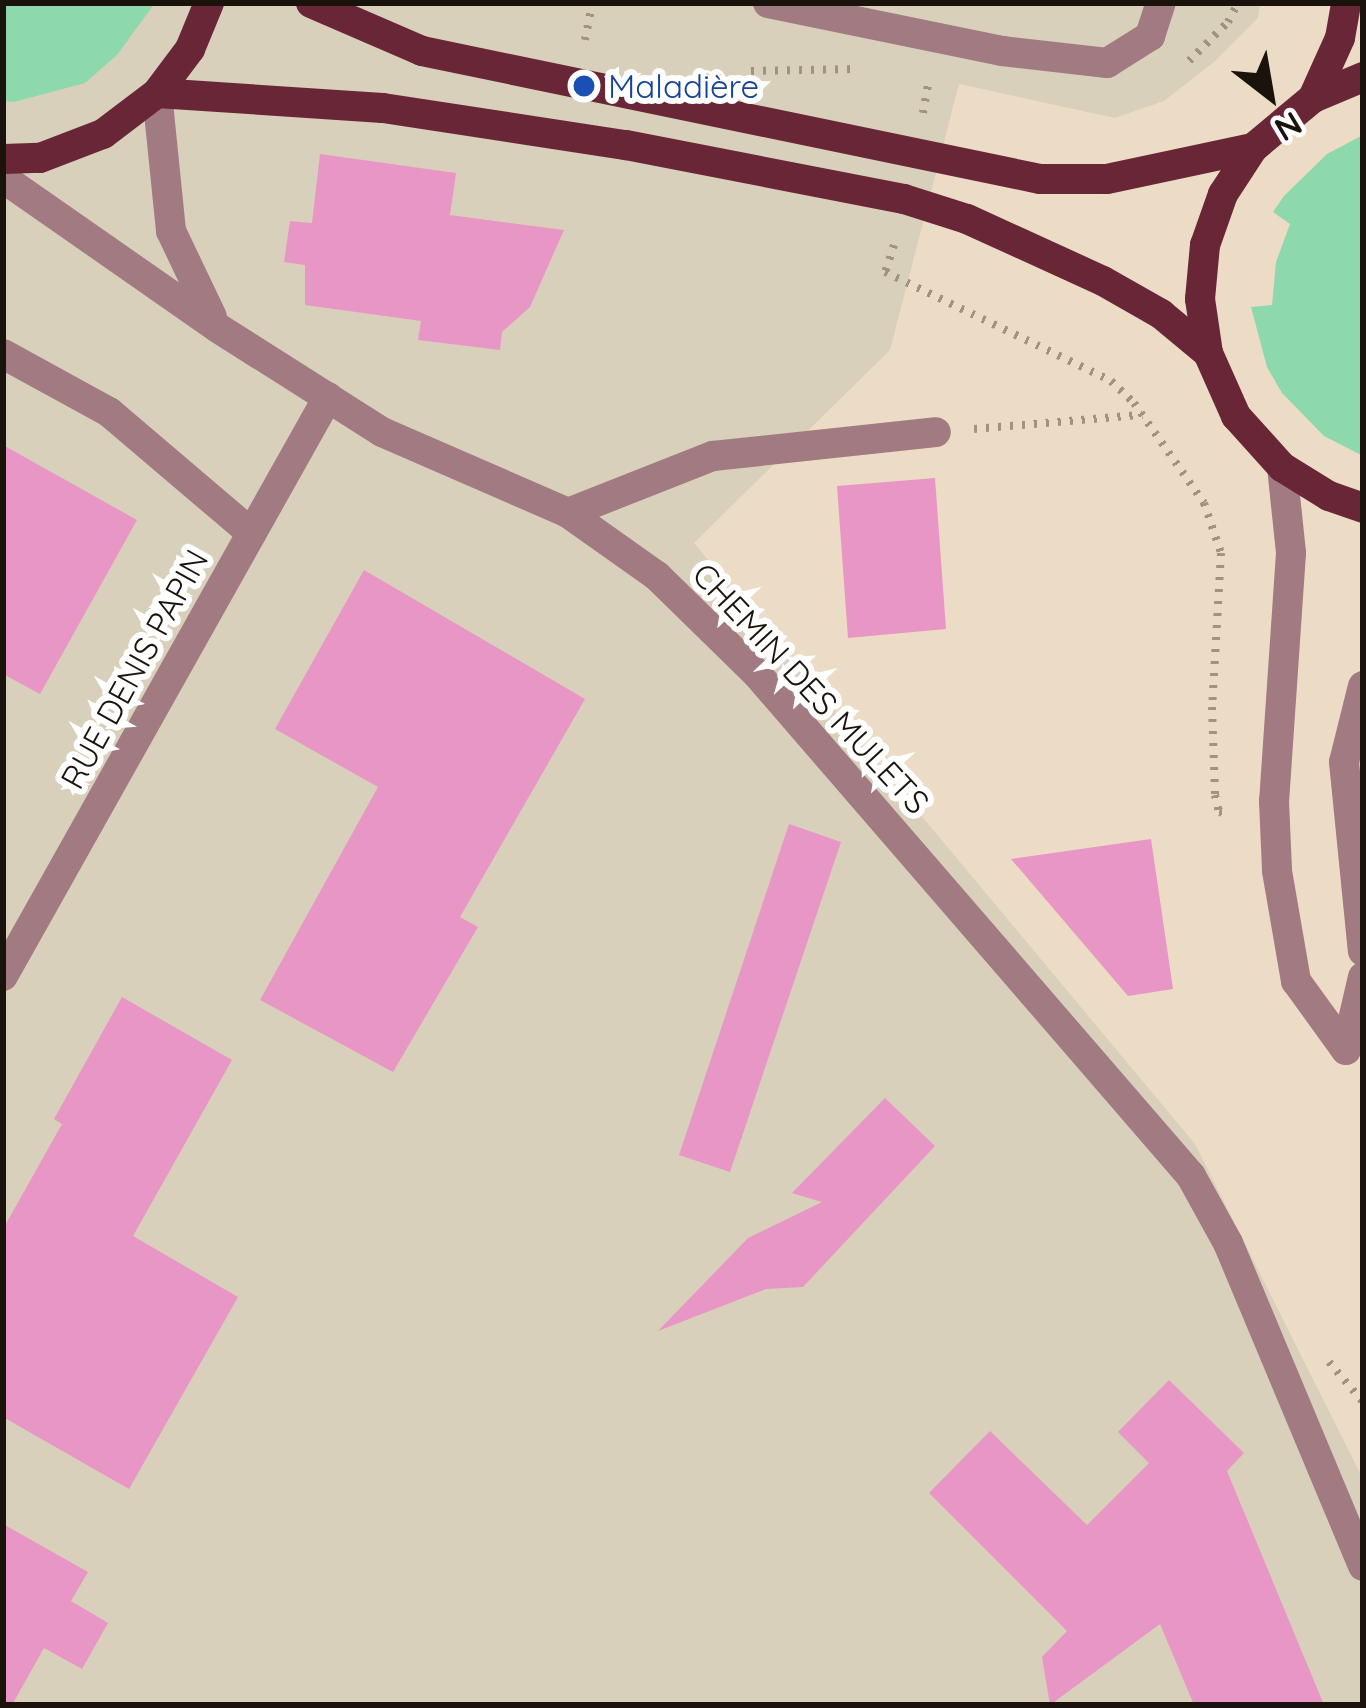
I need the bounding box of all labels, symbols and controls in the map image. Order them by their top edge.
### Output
north arrow [1210,36,1330,156]
place label: Maladière [608,66,759,106]
marker: Maladière [571,73,597,99]
text: N [1268,103,1310,151]
street label: RUE DENIS PAPIN [52,543,216,795]
street label: CHEMIN DES MULETS [685,554,937,822]

